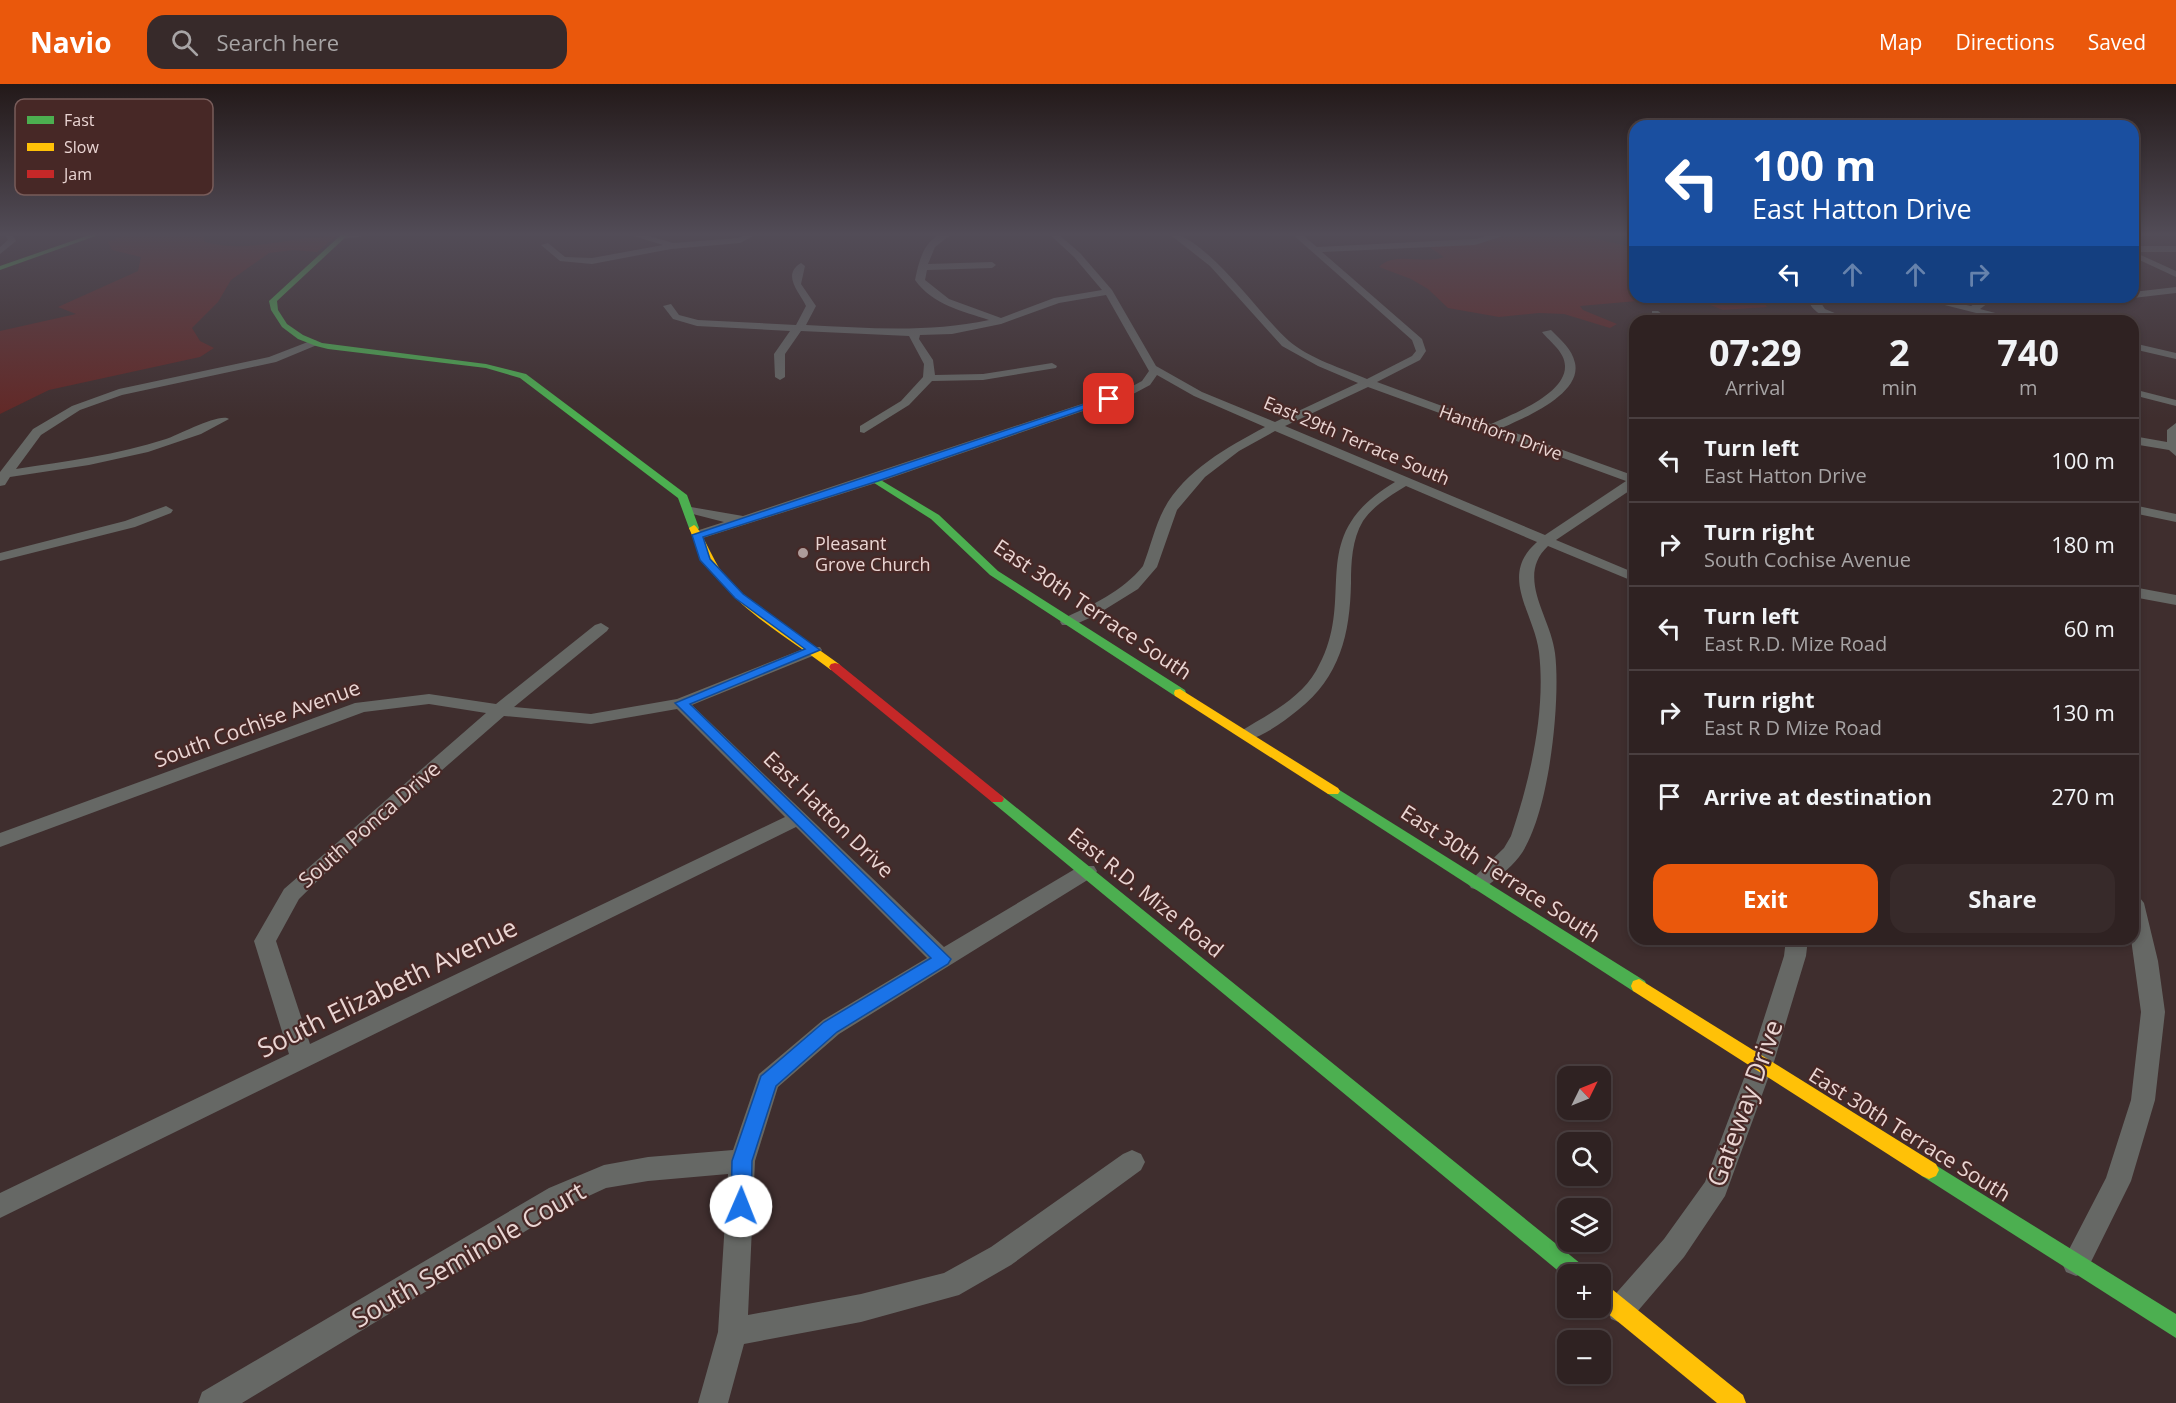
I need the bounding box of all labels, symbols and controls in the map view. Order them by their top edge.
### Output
search box [147,15,567,69]
text: Navio [30,23,111,61]
icon: search [168,26,201,59]
text: Search here [216,27,339,57]
text: Map [1879,28,1922,56]
text: Directions [1955,28,2055,56]
text: Saved [2088,28,2146,56]
legend [15,99,213,195]
text: Fast [64,109,95,131]
text: Slow [64,136,99,158]
text: 100 m [1752,136,1876,193]
icon: left [1653,144,1731,222]
text: Jam [62,163,92,185]
text: East Hatton Drive [1752,190,1972,227]
icon: left [1773,258,1806,291]
icon: ahead [1836,258,1869,291]
icon: ahead [1899,258,1932,291]
icon: right [1962,258,1995,291]
text: 07:29 [1709,328,1802,377]
text: 2 [1889,328,1910,377]
text: 740 [1997,328,2059,377]
pin [1083,373,1134,424]
text: Arrival [1725,374,1785,401]
text: min [1881,374,1917,401]
text: m [2019,374,2037,401]
icon: arrive [1092,382,1125,415]
street label: East 29th Terrace South [1260,390,1454,490]
street label: Hanthorn Drive [1436,399,1566,465]
text: Turn left [1704,432,1799,462]
icon: left [1653,444,1686,477]
text: 100 m [2051,445,2115,475]
text: East Hatton Drive [1704,462,1867,489]
text: Turn right [1704,516,1815,546]
icon: right [1653,528,1686,561]
text: 180 m [2051,529,2115,559]
place label: Pleasant Grove Church [815,531,930,576]
street label: East 30th Terrace South [989,532,1197,686]
marker: Pleasant Grove Church [796,546,810,560]
text: South Cochise Avenue [1704,546,1911,573]
text: Turn left [1704,600,1799,630]
icon: left [1653,612,1686,645]
text: 60 m [2064,613,2115,643]
text: East R.D. Mize Road [1704,630,1887,657]
street label: South Cochise Avenue [150,673,364,773]
text: Turn right [1704,684,1815,714]
icon: right [1653,696,1686,729]
text: 130 m [2051,697,2115,727]
text: East R D Mize Road [1704,714,1882,741]
street label: East Hatton Drive [758,745,900,883]
street label: South Ponca Drive [292,755,446,893]
icon: arrive [1653,780,1686,813]
text: Arrive at destination [1704,781,1932,811]
text: 270 m [2051,781,2115,811]
street label: East 30th Terrace South [1396,798,1606,948]
street label: East R.D. Mize Road [1062,821,1230,963]
button: Exit [1653,864,1878,933]
button: Share [1890,864,2115,933]
street label: South Elizabeth Avenue [251,908,523,1066]
street label: Gateway Drive [1697,1015,1791,1191]
street label: East 30th Terrace South [1804,1060,2016,1208]
north arrow [1557,1066,1611,1120]
map controls [1557,1066,1611,1384]
button: search [1557,1132,1611,1186]
street label: South Seminole Court [344,1172,592,1336]
position arrow [709,1174,773,1238]
button: layers [1557,1198,1611,1252]
button: + [1557,1264,1611,1318]
button: − [1557,1330,1611,1384]

